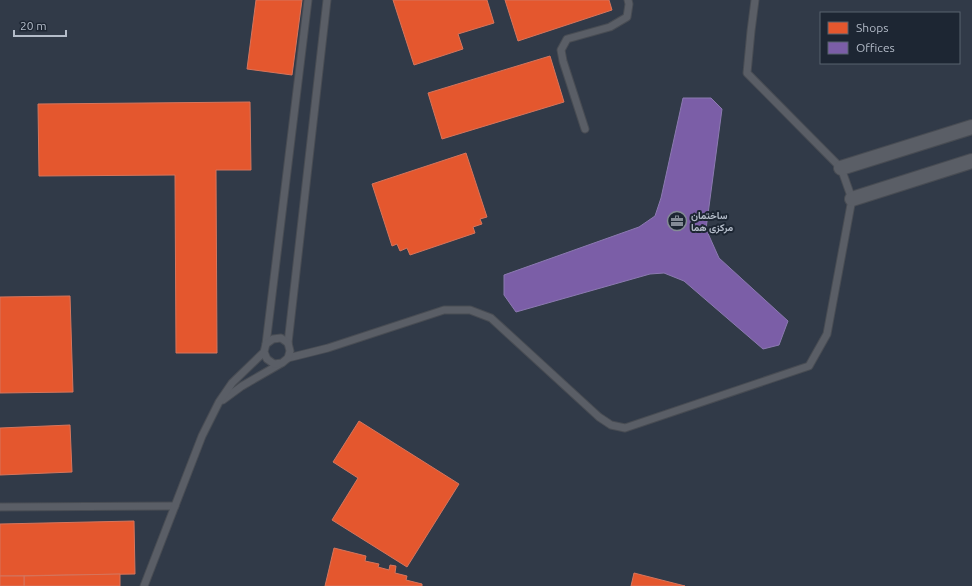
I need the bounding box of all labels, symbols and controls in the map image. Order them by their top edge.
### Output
scale bar [14,12,66,38]
legend [820,12,960,64]
text: 20 m [20,19,47,32]
text: Shops [856,21,888,34]
text: Offices [856,41,895,54]
office icon: ساختمان مرکزی هما [666,210,688,232]
place label: ساختمان مرکزی هما [691,210,734,234]

